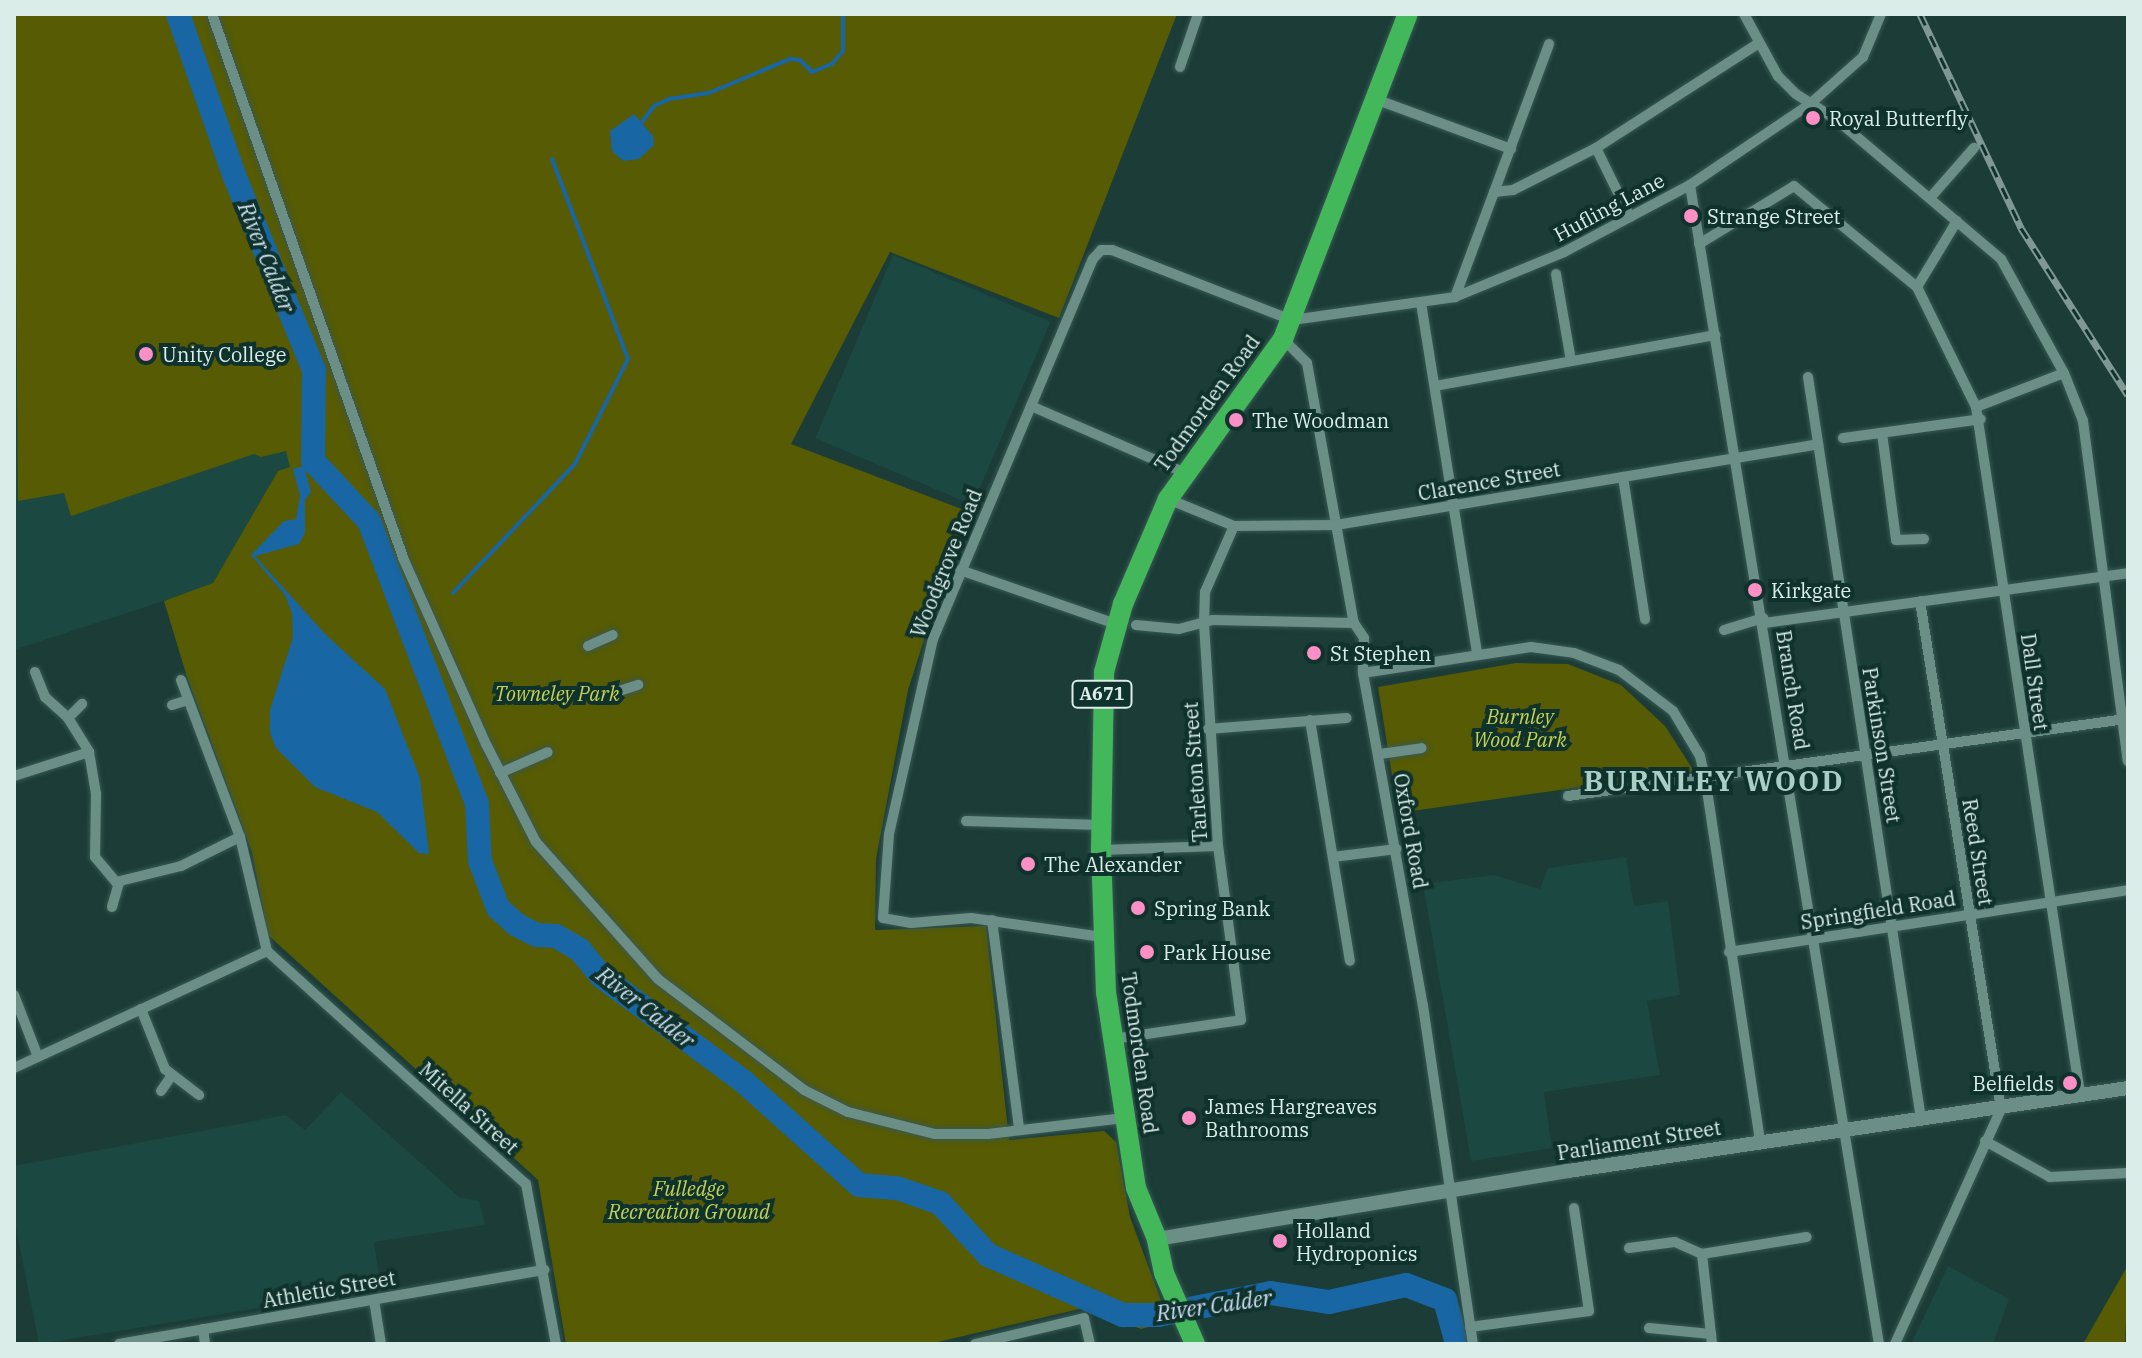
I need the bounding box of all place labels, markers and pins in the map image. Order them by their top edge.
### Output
place label: Royal Butterfly [1829,106,1968,130]
marker: Royal Butterfly [1804,109,1822,127]
place label: Strange Street [1707,204,1841,228]
marker: Strange Street [1682,207,1700,225]
place label: Unity College [162,342,286,366]
marker: Unity College [137,345,155,363]
place label: The Woodman [1252,408,1389,432]
marker: The Woodman [1227,411,1245,429]
place label: Kirkgate [1771,578,1851,602]
marker: Kirkgate [1746,581,1764,599]
place label: St Stephen [1330,641,1431,665]
marker: St Stephen [1305,644,1323,662]
place label: The Alexander [1044,852,1182,876]
marker: The Alexander [1019,855,1037,873]
place label: Spring Bank [1154,896,1270,920]
marker: Spring Bank [1129,899,1147,917]
place label: Park House [1163,940,1271,964]
marker: Park House [1138,943,1156,961]
place label: Belfields [1973,1071,2054,1095]
marker: Belfields [2061,1074,2079,1092]
place label: James Hargreaves Bathrooms [1205,1094,1377,1141]
marker: James Hargreaves Bathrooms [1180,1109,1198,1127]
place label: Holland Hydroponics [1296,1218,1417,1265]
marker: Holland Hydroponics [1271,1232,1289,1250]

